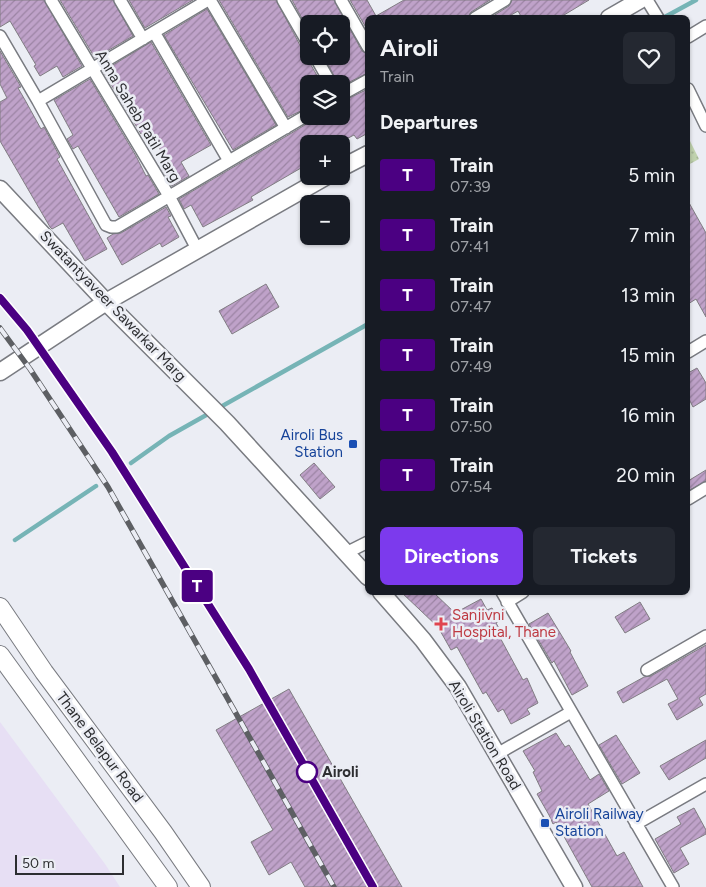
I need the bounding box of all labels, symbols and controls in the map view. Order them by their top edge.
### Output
map controls [300,15,350,245]
button: locate [300,15,350,65]
button: heart [623,32,675,84]
text: Airoli [380,33,439,62]
street label: Anna Saheb Patil Marg [91,47,185,185]
text: Train [380,67,414,86]
button: layers [300,75,350,125]
text: Departures [380,111,478,134]
button: + [300,135,350,185]
text: Train [450,154,493,177]
text: T [402,164,413,186]
text: 5 min [628,164,675,187]
text: 07:39 [450,177,491,196]
button: − [300,195,350,245]
text: Train [450,214,493,237]
text: T [402,224,413,246]
text: 7 min [629,224,675,247]
street label: Swatantyaveer Sawarkar Marg [36,227,190,385]
text: 07:41 [450,237,489,256]
text: Train [450,274,493,297]
text: T [402,284,413,306]
text: 13 min [621,284,675,307]
text: 07:47 [450,297,491,316]
text: Train [450,334,493,357]
text: T [402,344,413,366]
text: 15 min [620,344,675,367]
text: 07:49 [450,357,492,376]
text: Train [450,394,493,417]
text: T [402,404,413,426]
text: 16 min [621,404,675,427]
text: 07:50 [450,417,492,436]
place label: Airoli Bus Station [281,426,343,461]
marker: Airoli Bus Station [347,438,359,450]
text: Train [450,454,493,477]
text: T [402,464,413,486]
text: 20 min [616,464,675,487]
text: 07:54 [450,477,492,496]
button: Directions [380,527,523,585]
button: Tickets [533,527,675,585]
line badge: T [181,570,213,602]
text: T [192,575,202,597]
place label: Sanjivni Hospital, Thane [452,606,556,641]
marker: Sanjivni Hospital, Thane [434,617,448,631]
street label: Airoli Station Road [445,677,525,793]
street label: Thane Belapur Road [53,688,147,806]
marker: Airoli [296,761,318,783]
place label: Airoli [322,763,359,781]
place label: Airoli Railway Station [555,805,644,840]
marker: Airoli Railway Station [539,817,551,829]
scale bar [15,852,124,875]
text: 50 m [22,855,54,872]

